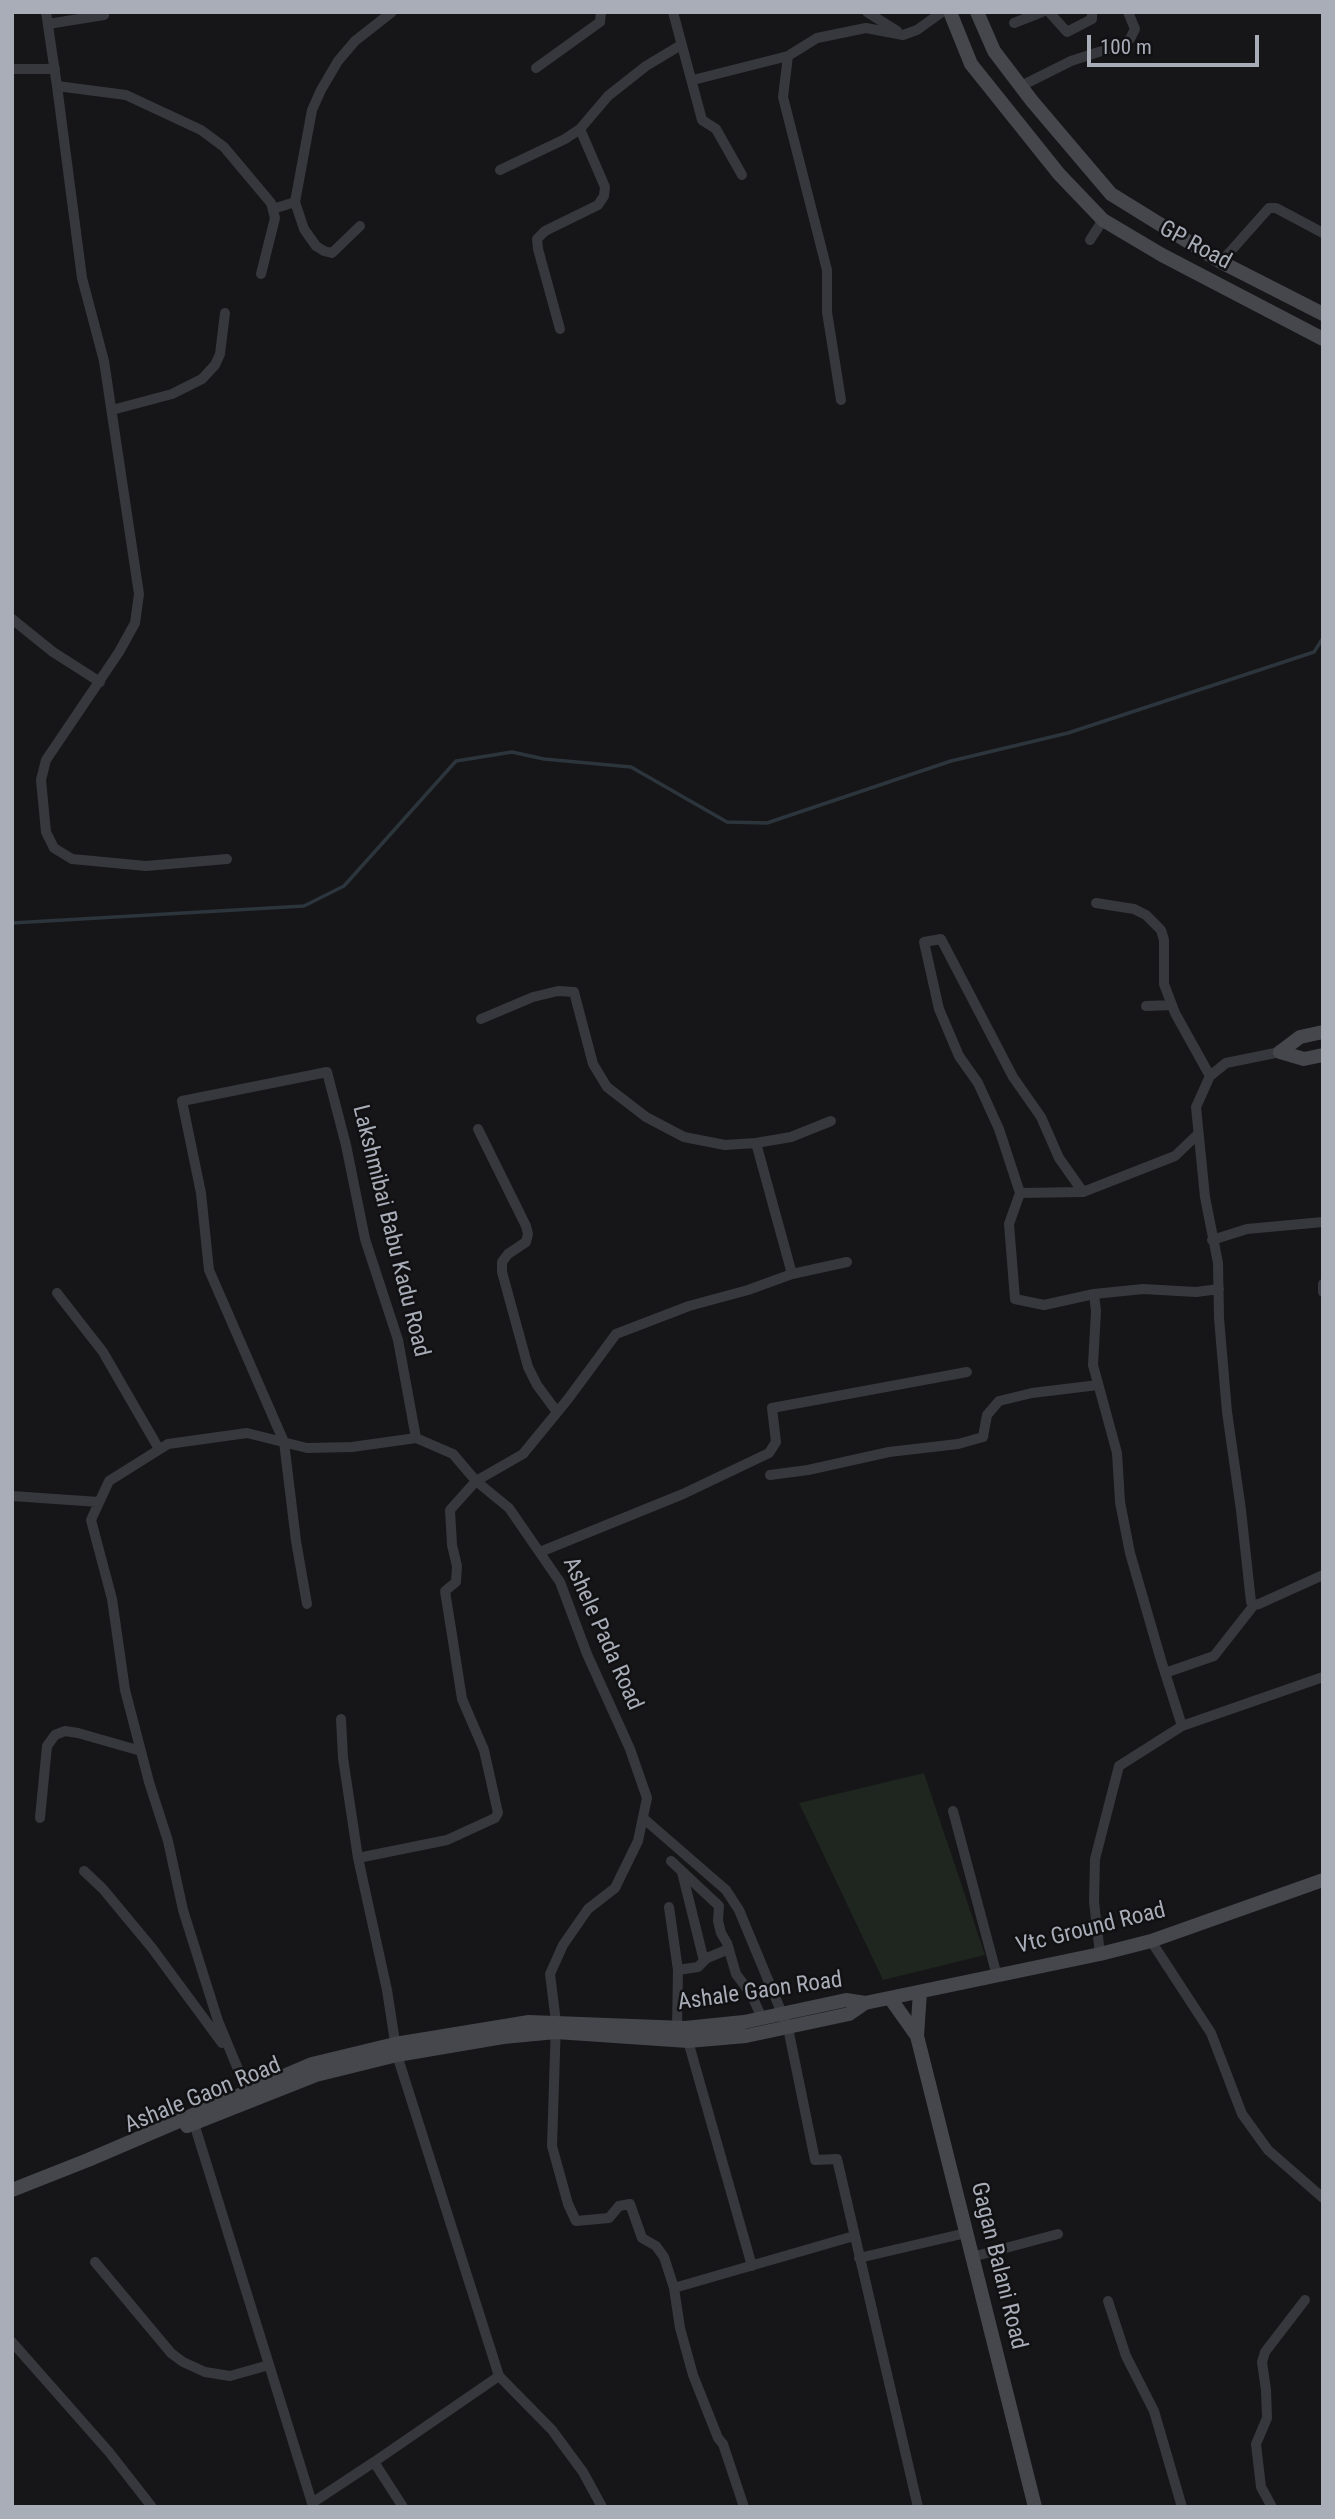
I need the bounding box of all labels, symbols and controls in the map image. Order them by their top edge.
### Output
scale bar [1090,21,1262,65]
text: 100 m [1100,35,1152,59]
street label: GP Road [1154,216,1236,276]
street label: Lakshmibai Babu Kadu Road [345,1102,435,1360]
street label: Ashele Pada Road [556,1553,648,1715]
street label: Vtc Ground Road [1014,1897,1168,1961]
street label: Ashale Gaon Road [676,1967,844,2017]
street label: Ashale Gaon Road [121,2052,285,2140]
street label: Gagan Balani Road [964,2180,1032,2352]

